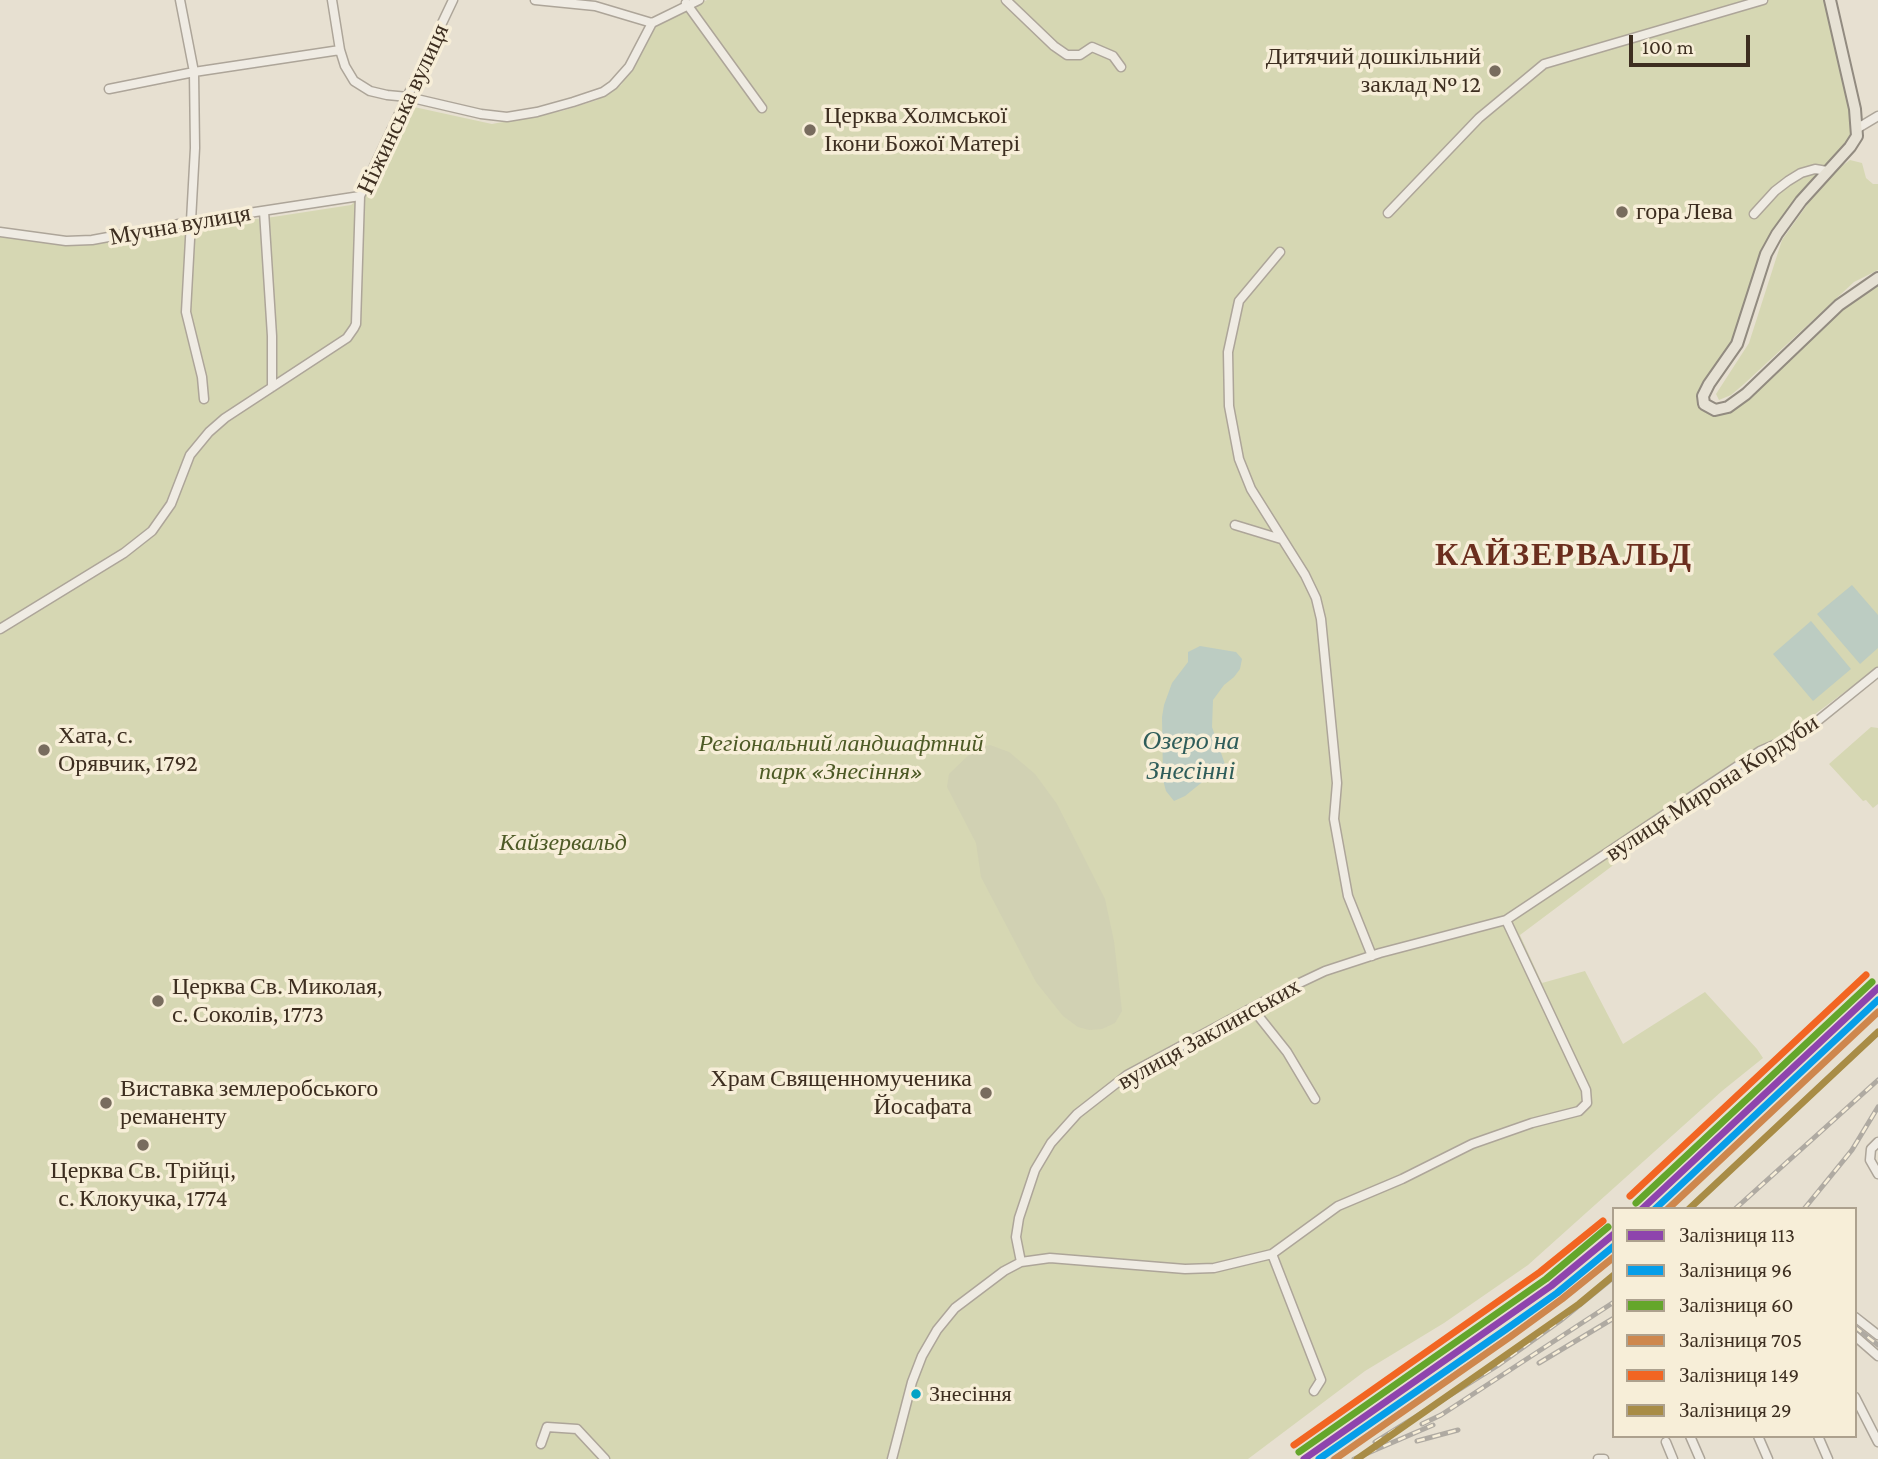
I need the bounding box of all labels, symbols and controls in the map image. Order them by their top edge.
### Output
street label: Ніжинська вулиця [351,19,455,199]
scale bar [1633,21,1754,65]
text: 100 m [1642,35,1694,59]
place label: Дитячий дошкільний заклад № 12 [1266,43,1481,99]
marker: Дитячий дошкільний заклад № 12 [1487,63,1503,79]
place label: Церква Холмської Ікони Божої Матері [824,102,1020,158]
marker: Церква Холмської Ікони Божої Матері [802,122,818,138]
street label: Мучна вулиця [107,198,253,252]
place label: гора Лева [1636,198,1733,226]
marker: гора Лева [1614,204,1630,220]
district label: КАЙЗЕРВАЛЬД [1436,536,1692,574]
street label: вулиця Мирона Кордуби [1600,708,1824,868]
place label: Хата, с. Орявчик, 1792 [58,722,198,778]
water label: Озеро на Знесінні [1142,725,1240,786]
park label: Регіональний ландшафтний парк «Знесіння» [698,730,984,786]
marker: Хата, с. Орявчик, 1792 [36,742,52,758]
park label: Кайзервальд [499,829,627,857]
street label: вулиця Заклинських [1112,972,1306,1096]
place label: Церква Св. Миколая, с. Соколів, 1773 [172,973,383,1029]
marker: Церква Св. Миколая, с. Соколів, 1773 [150,993,166,1009]
place label: Храм Священномученика Йосафата [710,1065,972,1121]
place label: Виставка землеробського реманенту [120,1075,378,1131]
marker: Храм Священномученика Йосафата [978,1085,994,1101]
marker: Виставка землеробського реманенту [98,1095,114,1111]
marker: Церква Св. Трійці, с. Клокучка, 1774 [135,1137,151,1153]
place label: Церква Св. Трійці, с. Клокучка, 1774 [50,1157,236,1213]
legend [1612,1207,1857,1438]
text: Залізниця 113 [1679,1223,1795,1247]
text: Залізниця 96 [1679,1258,1792,1282]
text: Залізниця 60 [1679,1293,1794,1317]
text: Залізниця 705 [1679,1328,1802,1352]
text: Залізниця 149 [1679,1363,1799,1387]
place label: Знесіння [929,1381,1012,1407]
marker: Знесіння [909,1387,923,1401]
text: Залізниця 29 [1679,1398,1792,1422]

